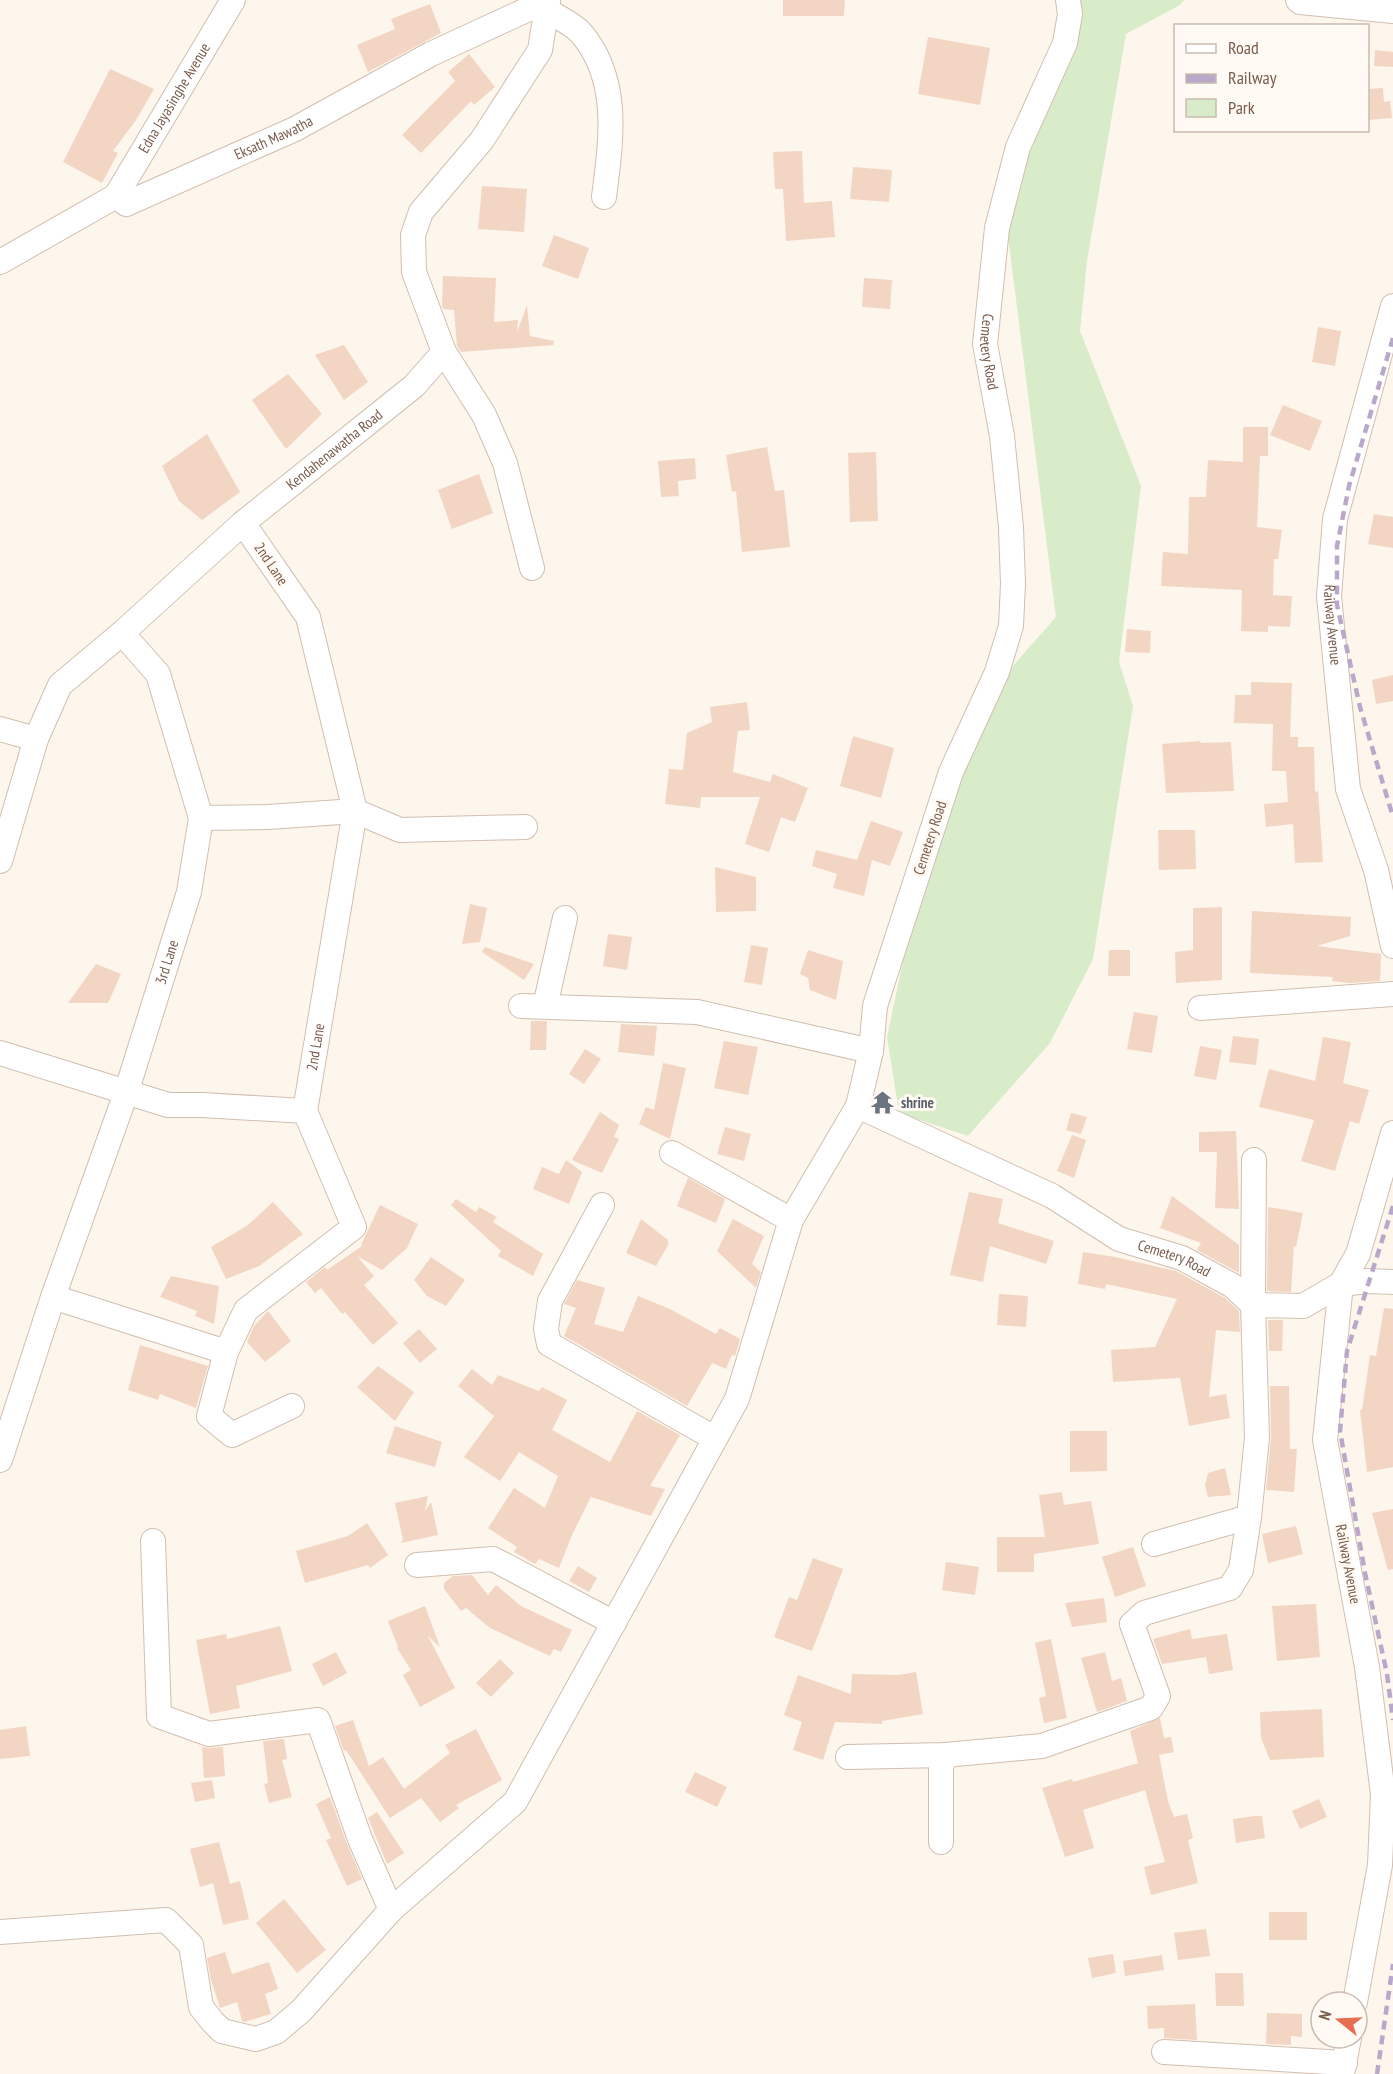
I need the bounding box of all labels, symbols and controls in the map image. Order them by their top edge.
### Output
legend [1174,24,1369,132]
text: Road [1228,36,1259,59]
street label: Edna Jayasinghe Avenue [134,39,214,156]
text: Railway [1228,66,1277,89]
text: Park [1228,96,1255,119]
street label: Eksath Mawatha [231,111,316,164]
street label: Cemetery Road [976,313,1003,391]
street label: Kendahenawatha Road [282,405,386,494]
street label: 2nd Lane [250,539,293,589]
street label: Railway Avenue [1320,584,1346,666]
street label: Cemetery Road [909,798,950,877]
street label: 3rd Lane [151,938,182,987]
street label: 2nd Lane [302,1022,328,1072]
temple icon: shrine [870,1090,896,1116]
place label: shrine [901,1093,934,1112]
street label: Cemetery Road [1136,1235,1214,1281]
street label: Railway Avenue [1331,1522,1366,1605]
north arrow [1309,1990,1369,2050]
text: N [1314,2008,1336,2023]

